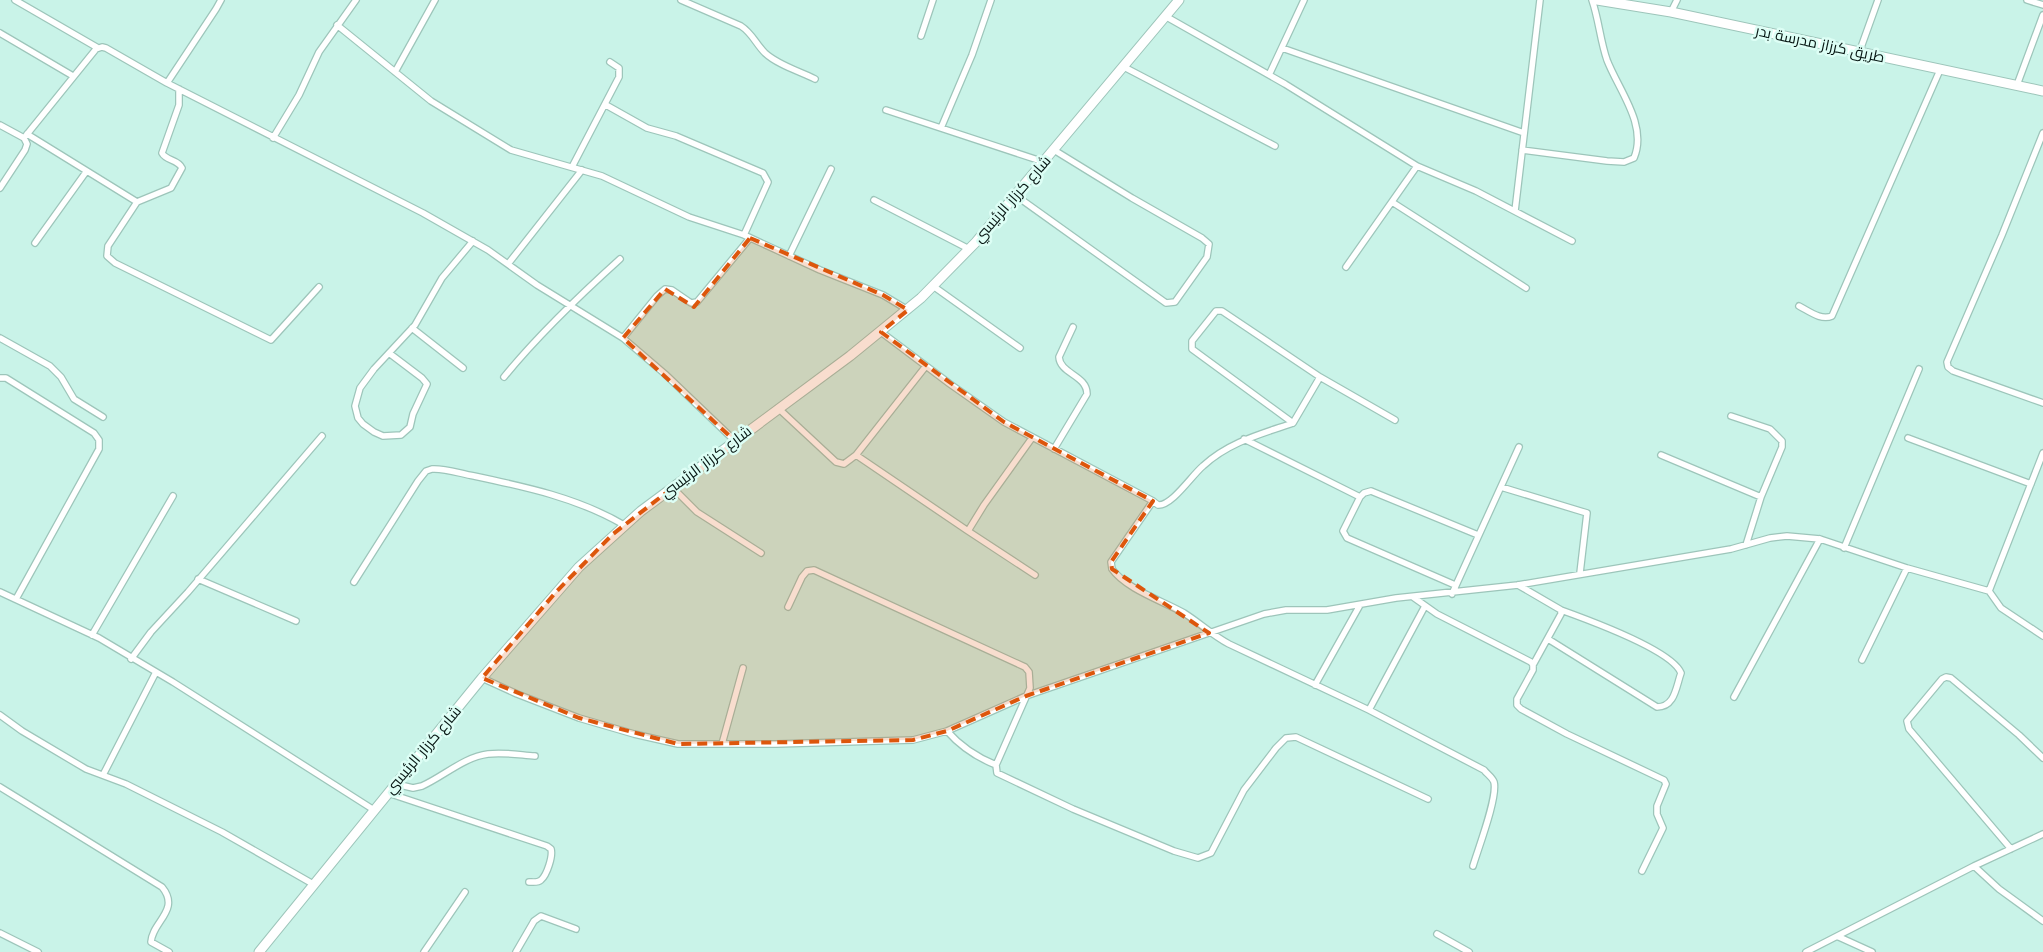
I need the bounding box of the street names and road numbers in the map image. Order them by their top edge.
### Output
street label: طريق كرزاز مدرسة بدر [1753,20,1886,67]
street label: شارع كرزاز الرئيسي [969,151,1057,248]
street label: شارع كرزاز الرئيسي [656,421,757,504]
street label: شارع كرزاز الرئيسي [380,702,467,800]

